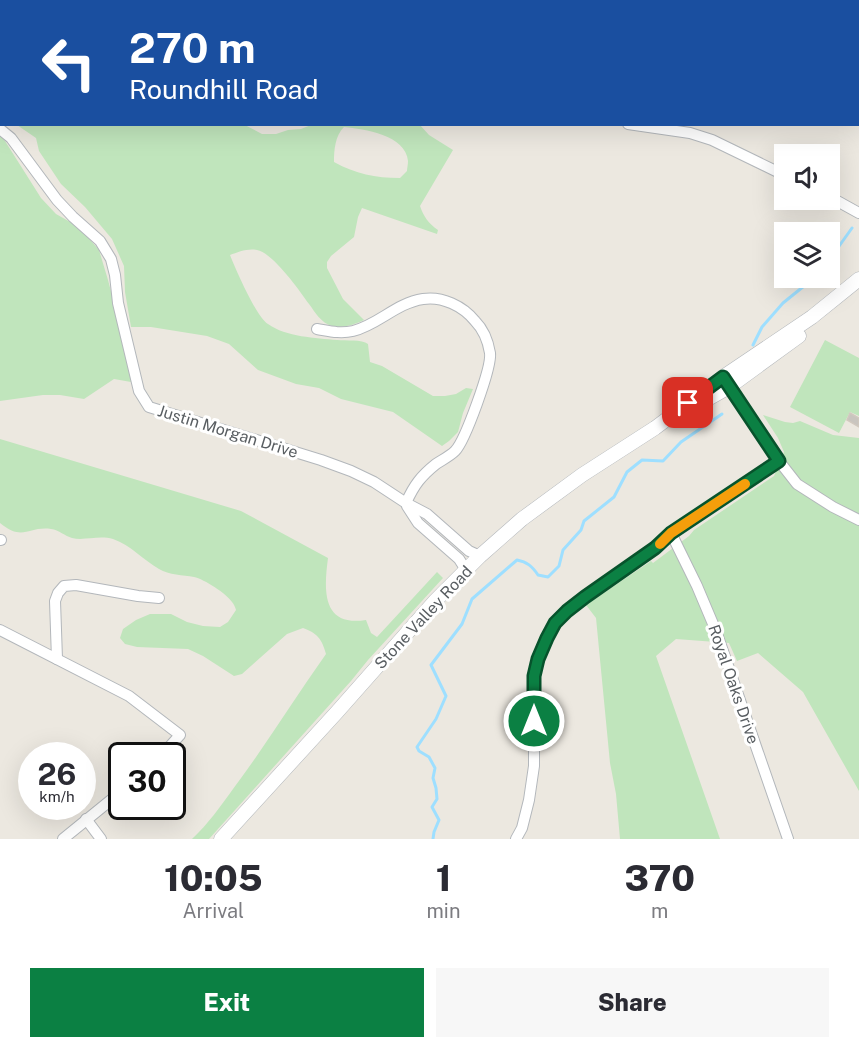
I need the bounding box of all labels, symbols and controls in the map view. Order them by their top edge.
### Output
text: 270 m [129,23,256,72]
icon: left [30,24,108,102]
text: Roundhill Road [129,73,319,105]
map controls [774,144,840,288]
button: sound [774,144,840,210]
button: layers [774,222,840,288]
pin [662,377,713,428]
icon: arrive [671,386,704,419]
street label: Justin Morgan Drive [155,401,300,462]
street label: Stone Valley Road [371,562,476,673]
street label: Royal Oaks Drive [704,622,763,746]
position arrow [502,689,566,753]
speed limit sign: 30 [108,742,186,820]
text: 26 [38,756,76,792]
text: km/h [39,788,75,805]
text: 10:05 [164,857,263,899]
text: 1 [436,857,451,899]
text: 370 [624,857,695,899]
text: Arrival [182,899,244,923]
text: min [427,899,460,923]
text: m [651,899,668,923]
button: Exit [30,968,424,1037]
button: Share [436,968,829,1037]

